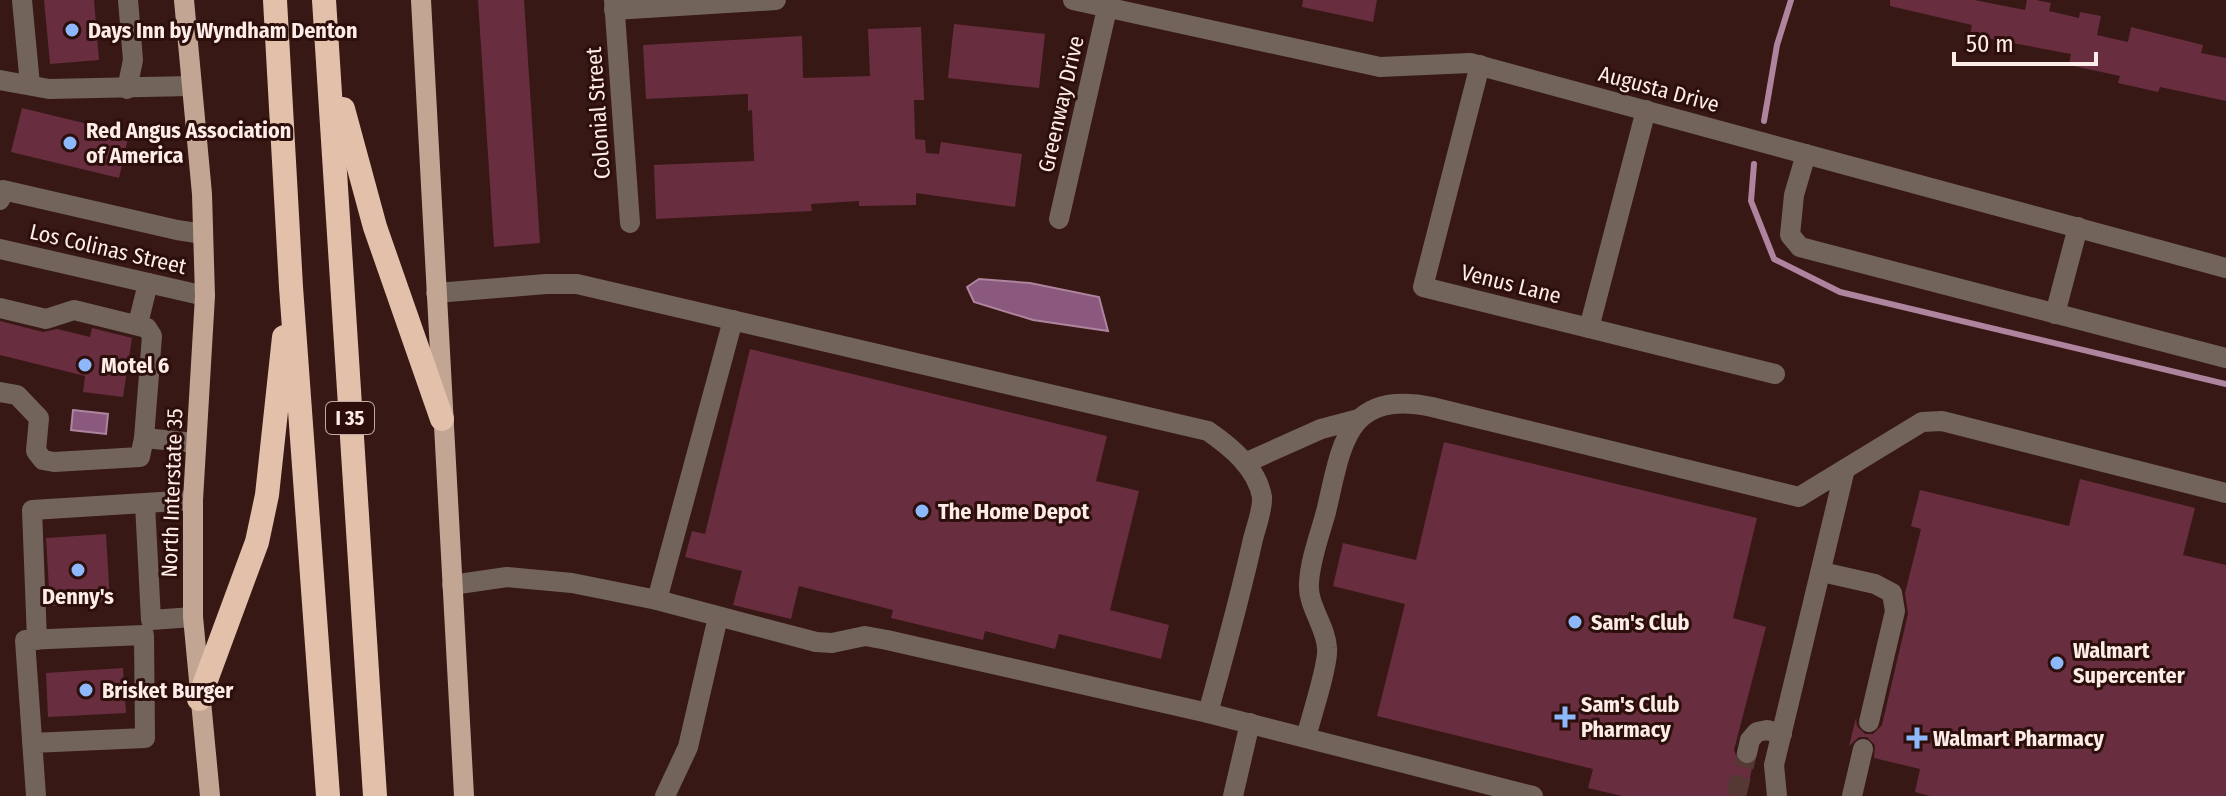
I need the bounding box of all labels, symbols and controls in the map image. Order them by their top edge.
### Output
scale bar [1954,16,2096,66]
place label: Days Inn by Wyndham Denton [88,17,358,44]
marker: Days Inn by Wyndham Denton [63,21,81,39]
text: 50 m [1966,30,2014,58]
street label: Greenway Drive [1032,33,1090,175]
street label: Colonial Street [580,45,616,180]
street label: Augusta Drive [1596,60,1722,118]
place label: Red Angus Association of America [86,117,291,169]
marker: Red Angus Association of America [61,134,79,152]
street label: Los Colinas Street [27,218,190,280]
street label: Venus Lane [1458,259,1564,309]
place label: Motel 6 [101,352,169,379]
marker: Motel 6 [76,356,94,374]
road number: I 35 [326,402,374,434]
street label: North Interstate 35 [156,408,188,578]
place label: The Home Depot [938,498,1089,525]
marker: The Home Depot [913,502,931,520]
marker: Denny's [69,561,87,579]
place label: Denny's [42,583,114,610]
place label: Sam's Club [1591,609,1690,636]
marker: Sam's Club [1566,613,1584,631]
place label: Walmart Supercenter [2073,637,2186,689]
marker: Walmart Supercenter [2048,654,2066,672]
place label: Brisket Burger [102,677,234,704]
marker: Brisket Burger [77,681,95,699]
place label: Sam's Club Pharmacy [1581,691,1680,743]
marker: Sam's Club Pharmacy [1556,708,1574,726]
place label: Walmart Pharmacy [1933,725,2104,752]
marker: Walmart Pharmacy [1908,729,1926,747]

